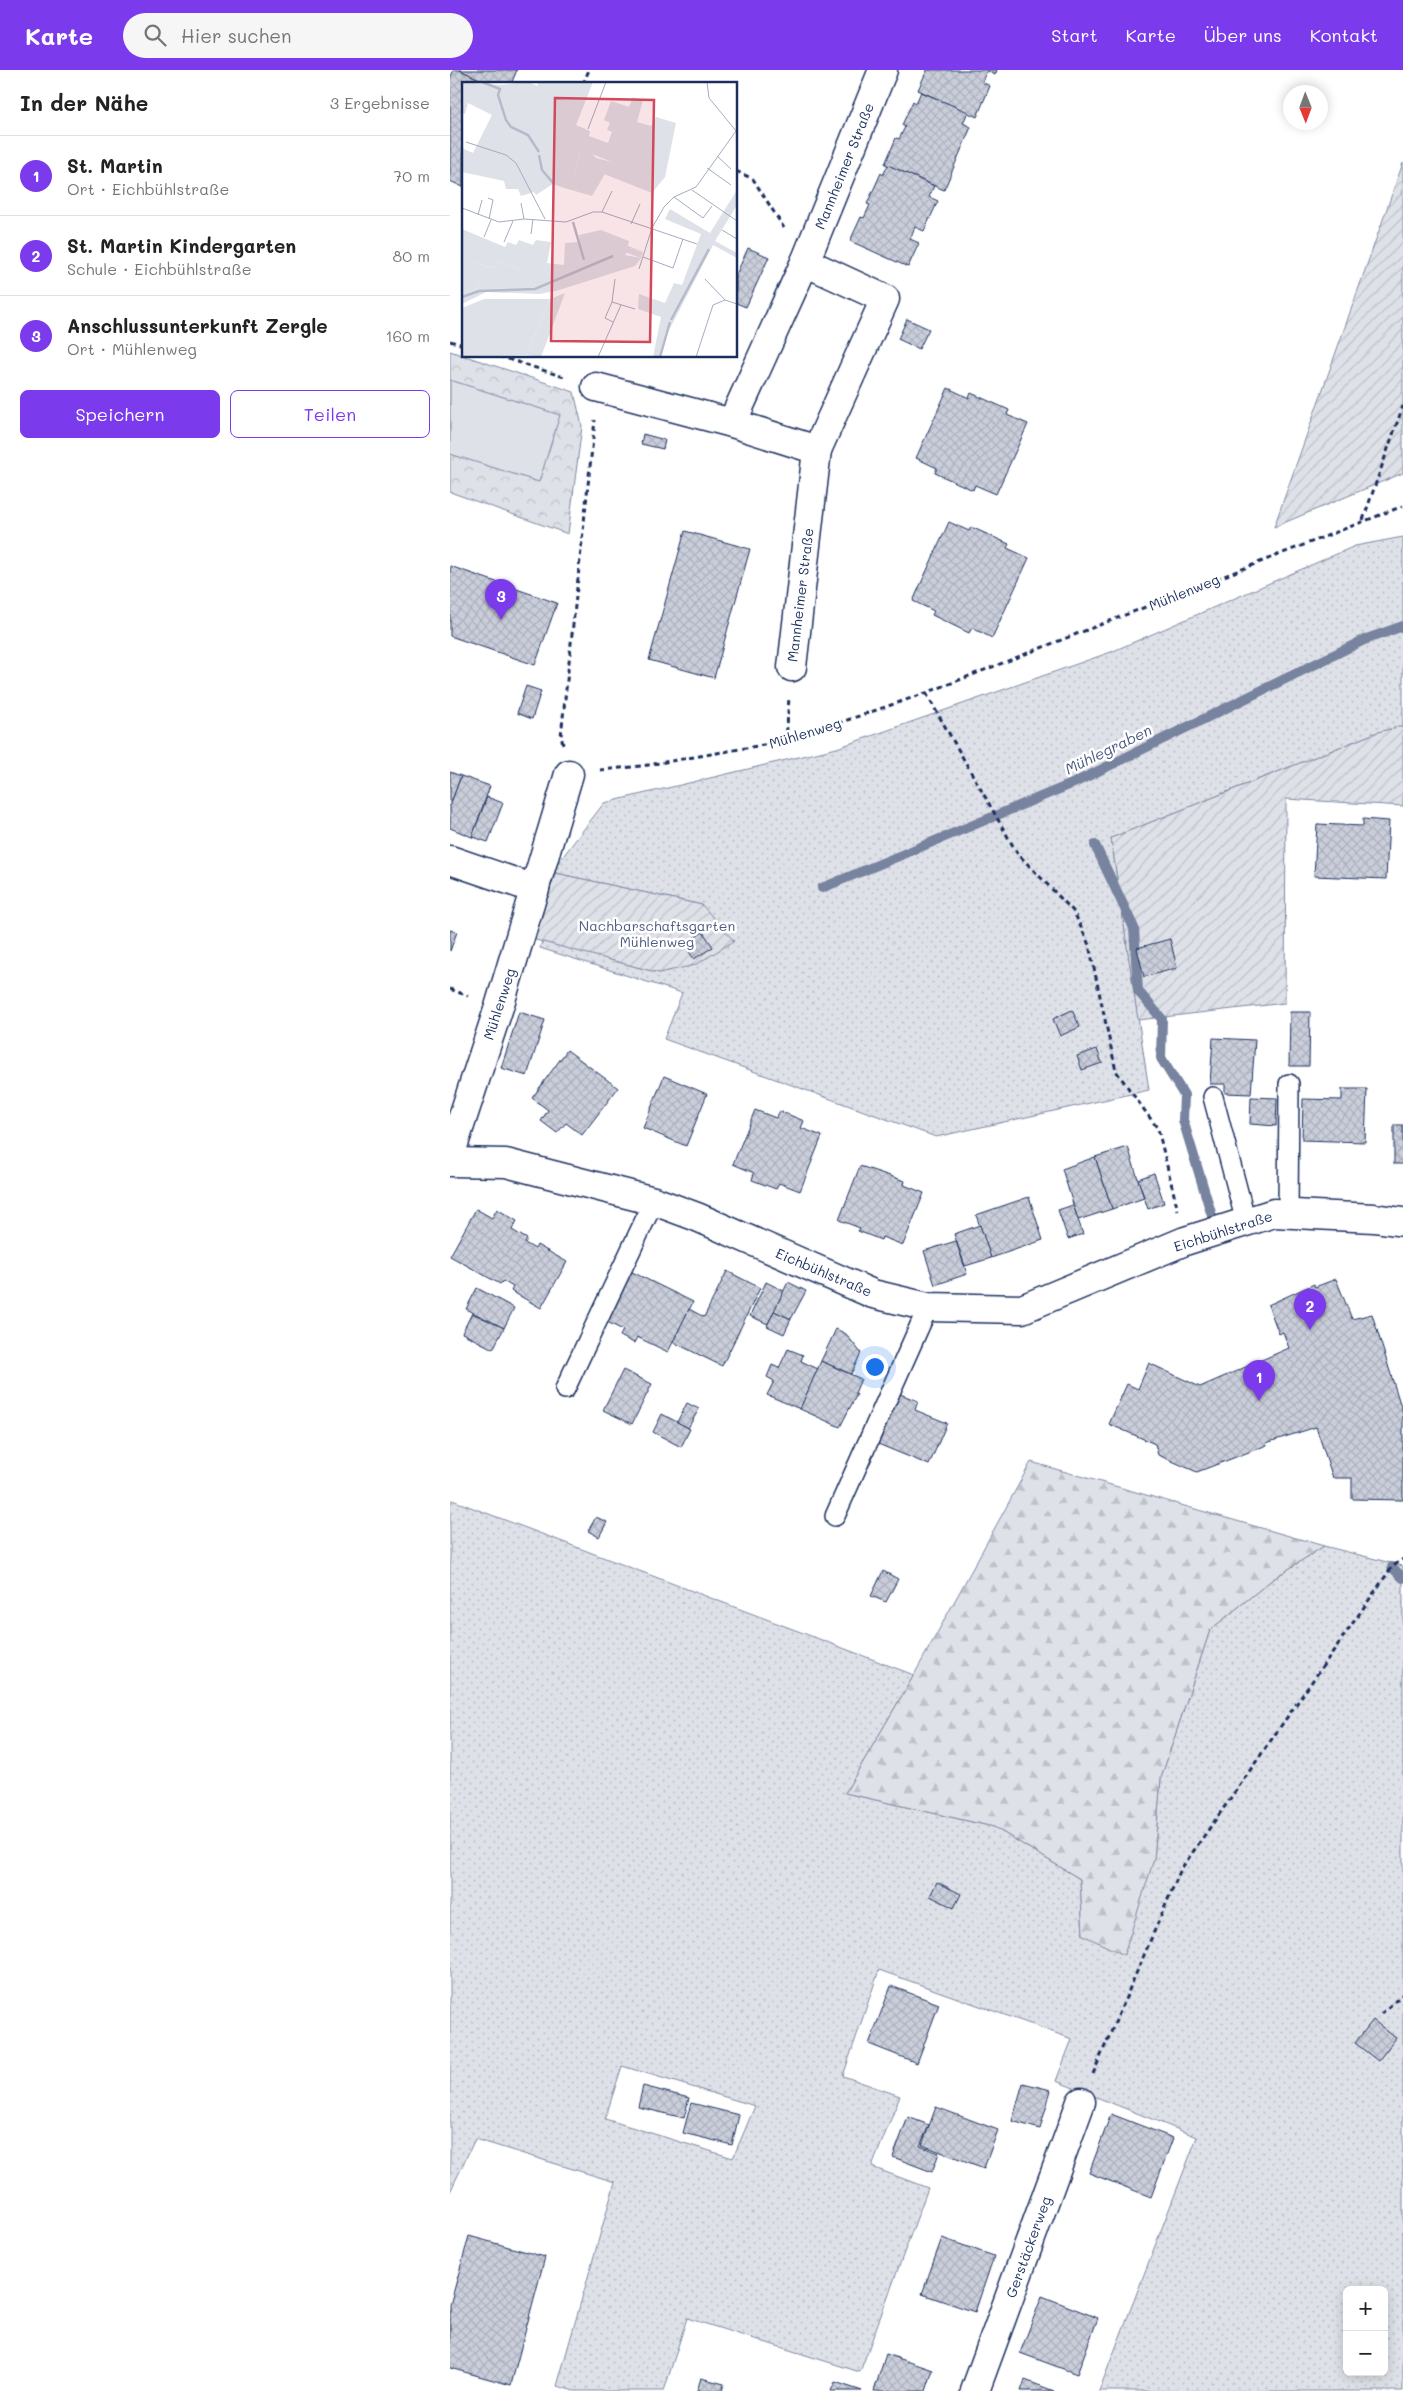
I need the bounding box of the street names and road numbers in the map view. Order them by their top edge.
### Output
street label: Mannheimer Straße [810,100,878,232]
street label: Mannheimer Straße [782,527,818,663]
street label: Mühlenweg [1146,569,1222,615]
street label: Mühlenweg [767,713,843,753]
street label: Mühlenweg [478,966,520,1042]
street label: Eichbühlstraße [1171,1206,1275,1256]
street label: Eichbühlstraße [773,1243,875,1301]
street label: Gerstäckerweg [1001,2194,1055,2300]

